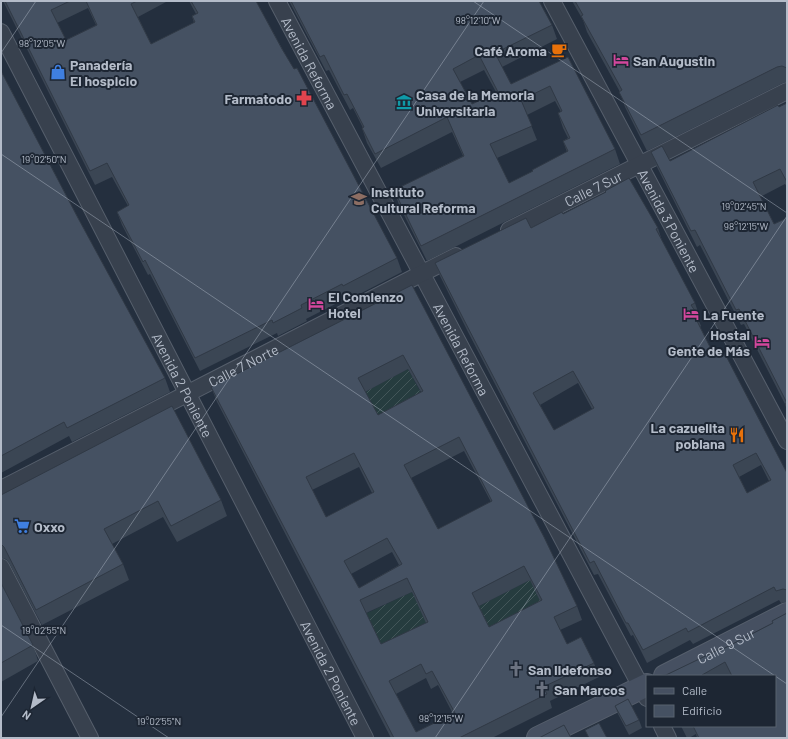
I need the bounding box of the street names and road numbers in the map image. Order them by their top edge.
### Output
street label: Avenida Reforma [278,14,341,112]
street label: Calle 7 Sur [561,166,625,210]
street label: Avenida 3 Poniente [635,166,704,275]
street label: Avenida Reforma [430,300,493,398]
street label: Avenida 2 Poniente [149,330,217,440]
street label: Calle 7 Norte [205,340,281,390]
street label: Avenida 2 Poniente [297,618,365,728]
street label: Calle 9 Sur [694,623,758,667]

